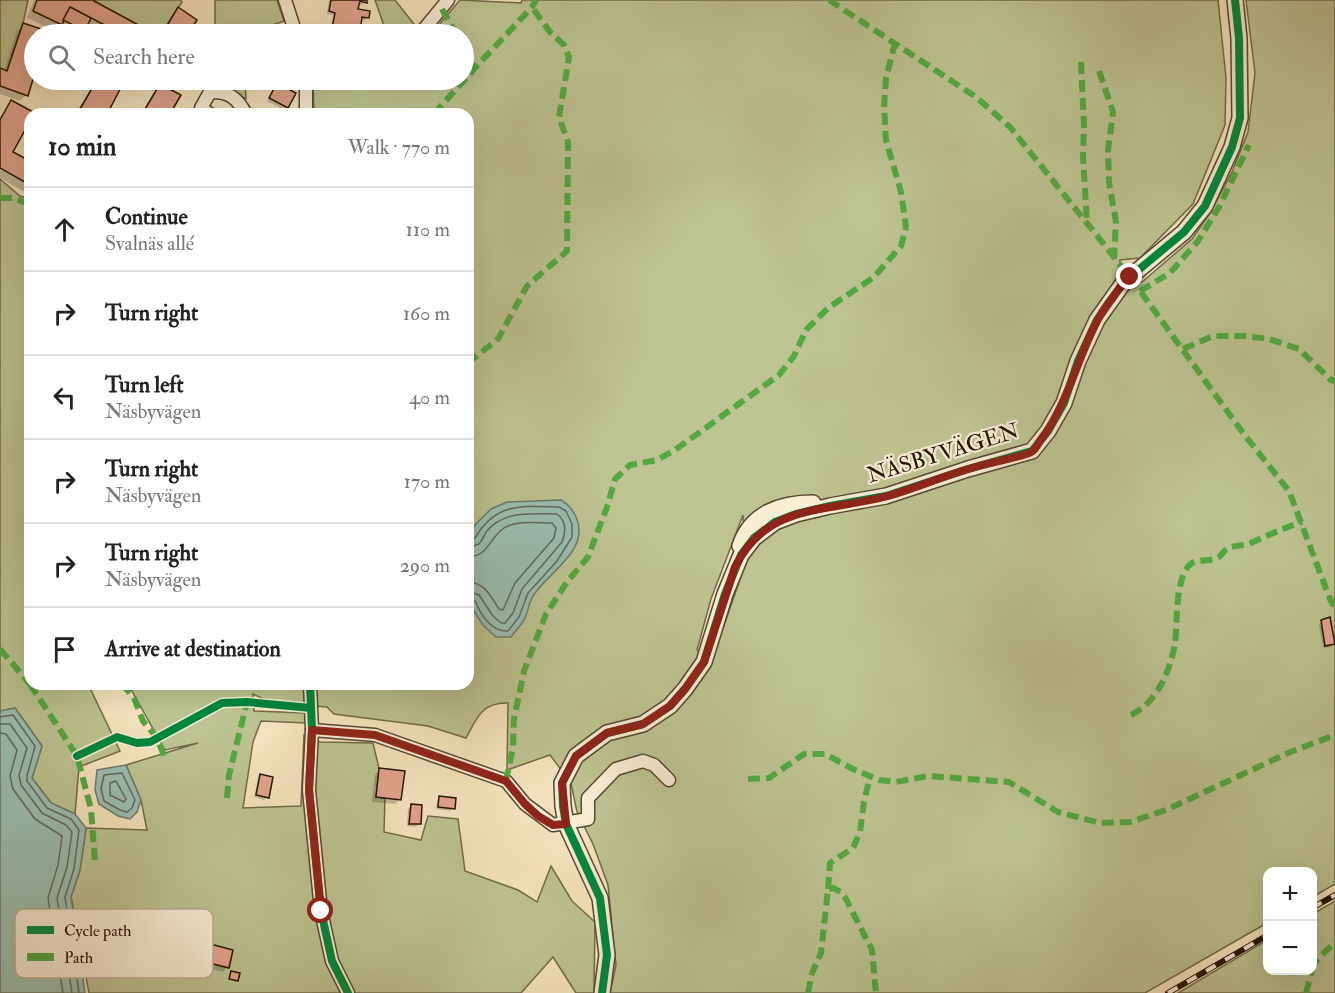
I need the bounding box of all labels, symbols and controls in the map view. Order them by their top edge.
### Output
search box [24,24,474,90]
icon: search [45,41,78,74]
text: Search here [93,43,195,71]
text: 10 min [48,131,116,163]
text: Walk · 770 m [348,135,450,160]
text: Continue [105,203,188,231]
icon: ahead [48,213,81,246]
text: 110 m [406,217,450,242]
text: Svalnäs allé [105,231,194,256]
route end [1116,263,1142,289]
icon: right [48,297,81,330]
text: Turn right [105,299,198,327]
text: 160 m [403,301,450,326]
text: Turn left [105,371,184,399]
icon: left [48,381,81,414]
text: 40 m [409,385,450,410]
text: Näsbyvägen [105,399,201,424]
street label: NÄSBYVÄGEN [864,417,1023,489]
text: Turn right [105,455,198,483]
icon: right [48,465,81,498]
text: 170 m [404,469,450,494]
text: Näsbyvägen [105,483,201,508]
text: Turn right [105,539,198,567]
icon: right [48,549,81,582]
text: 290 m [400,553,450,578]
text: Näsbyvägen [105,567,201,592]
icon: arrive [48,633,81,666]
text: Arrive at destination [105,635,281,663]
map controls [1263,867,1317,975]
button: + [1263,867,1317,921]
route start [307,897,333,923]
legend [15,909,213,978]
text: Cycle path [64,921,132,942]
button: − [1263,921,1317,975]
text: Path [64,948,94,968]

